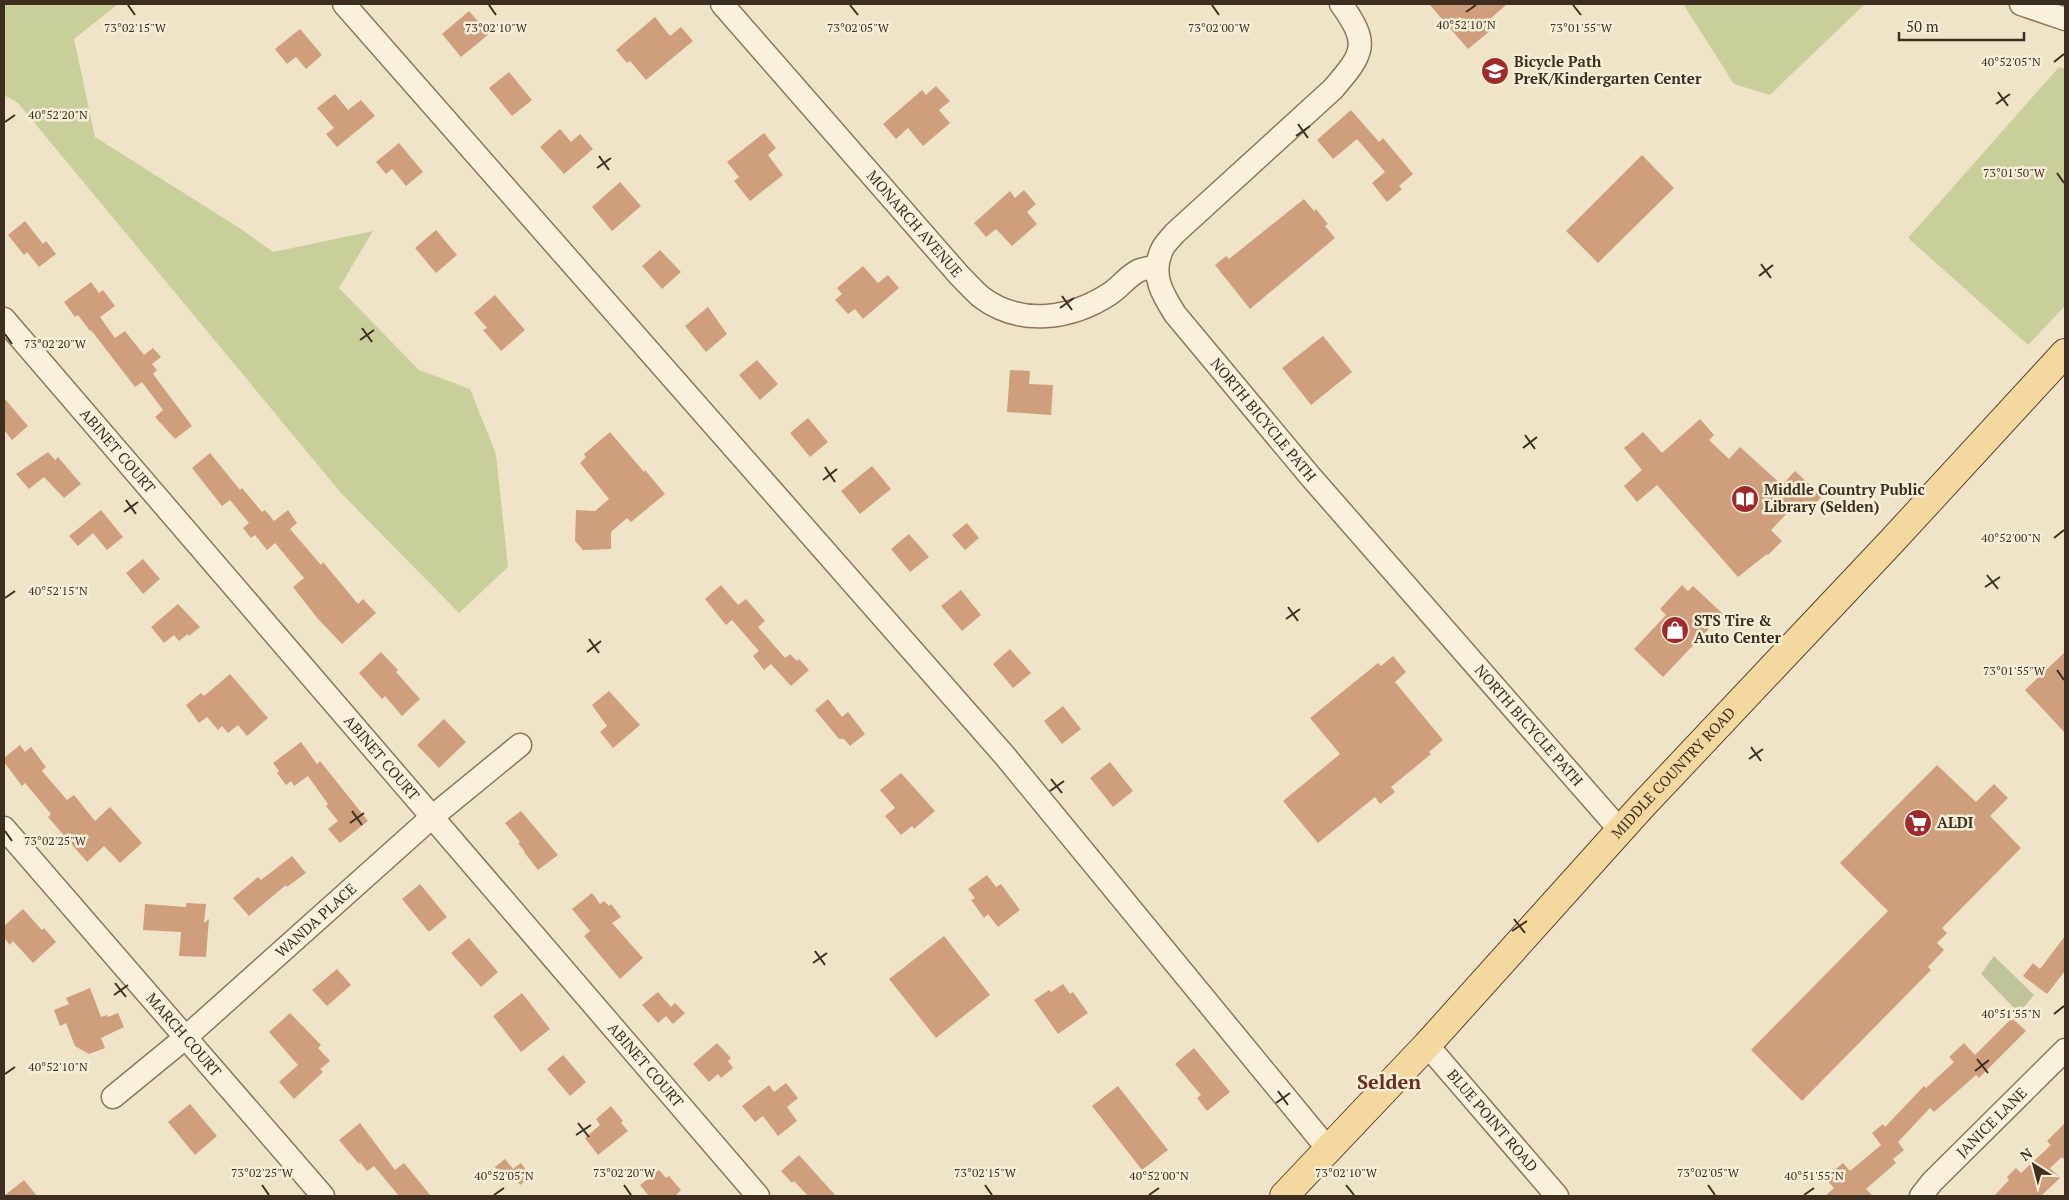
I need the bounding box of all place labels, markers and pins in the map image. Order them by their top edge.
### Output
place label: Bicycle Path PreK/Kindergarten Center [1514,51,1702,88]
school or university icon: Bicycle Path PreK/Kindergarten Center [1480,56,1510,86]
place label: Middle Country Public Library (Selden) [1764,479,1925,516]
library icon: Middle Country Public Library (Selden) [1730,484,1760,514]
place label: STS Tire & Auto Center [1694,610,1781,647]
shop icon: STS Tire & Auto Center [1660,615,1690,645]
supermarket icon: ALDI [1903,808,1933,838]
place label: ALDI [1937,812,1974,832]

